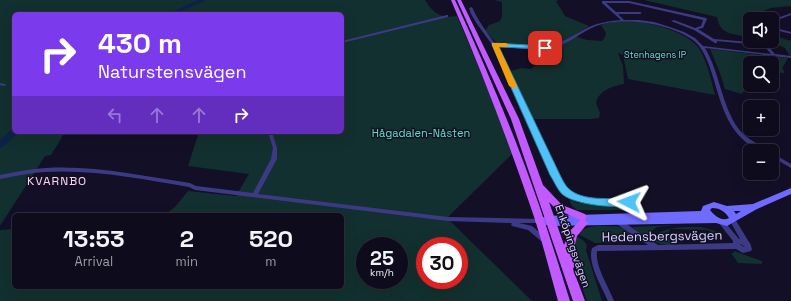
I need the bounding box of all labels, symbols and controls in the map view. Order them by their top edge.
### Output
map controls [743,12,779,180]
button: sound [743,12,779,48]
text: 430 m [98,25,182,61]
icon: right [32,28,84,80]
pin [528,31,562,65]
icon: arrive [534,37,556,59]
park label: Stenhagens IP [624,49,687,61]
button: search [743,56,779,92]
text: Naturstensvägen [98,60,247,83]
button: + [743,100,779,136]
icon: left [104,104,126,126]
icon: ahead [146,104,168,126]
icon: ahead [188,104,210,126]
icon: right [230,104,252,126]
park label: Hågadalen-Nåsten [372,126,470,140]
button: − [743,144,779,180]
district label: KVARNBO [27,173,87,189]
position arrow [608,181,650,223]
street label: Enköpingsvägen [552,203,594,289]
text: 13:53 [63,223,125,254]
text: 2 [180,223,194,254]
text: 520 [249,223,293,254]
street label: Hedensbergsvägen [601,226,723,246]
speed limit sign: 30 [416,237,468,289]
text: 25 [370,245,394,271]
text: Arrival [74,253,113,270]
text: min [176,253,198,270]
text: m [265,253,277,270]
text: km/h [370,266,394,279]

